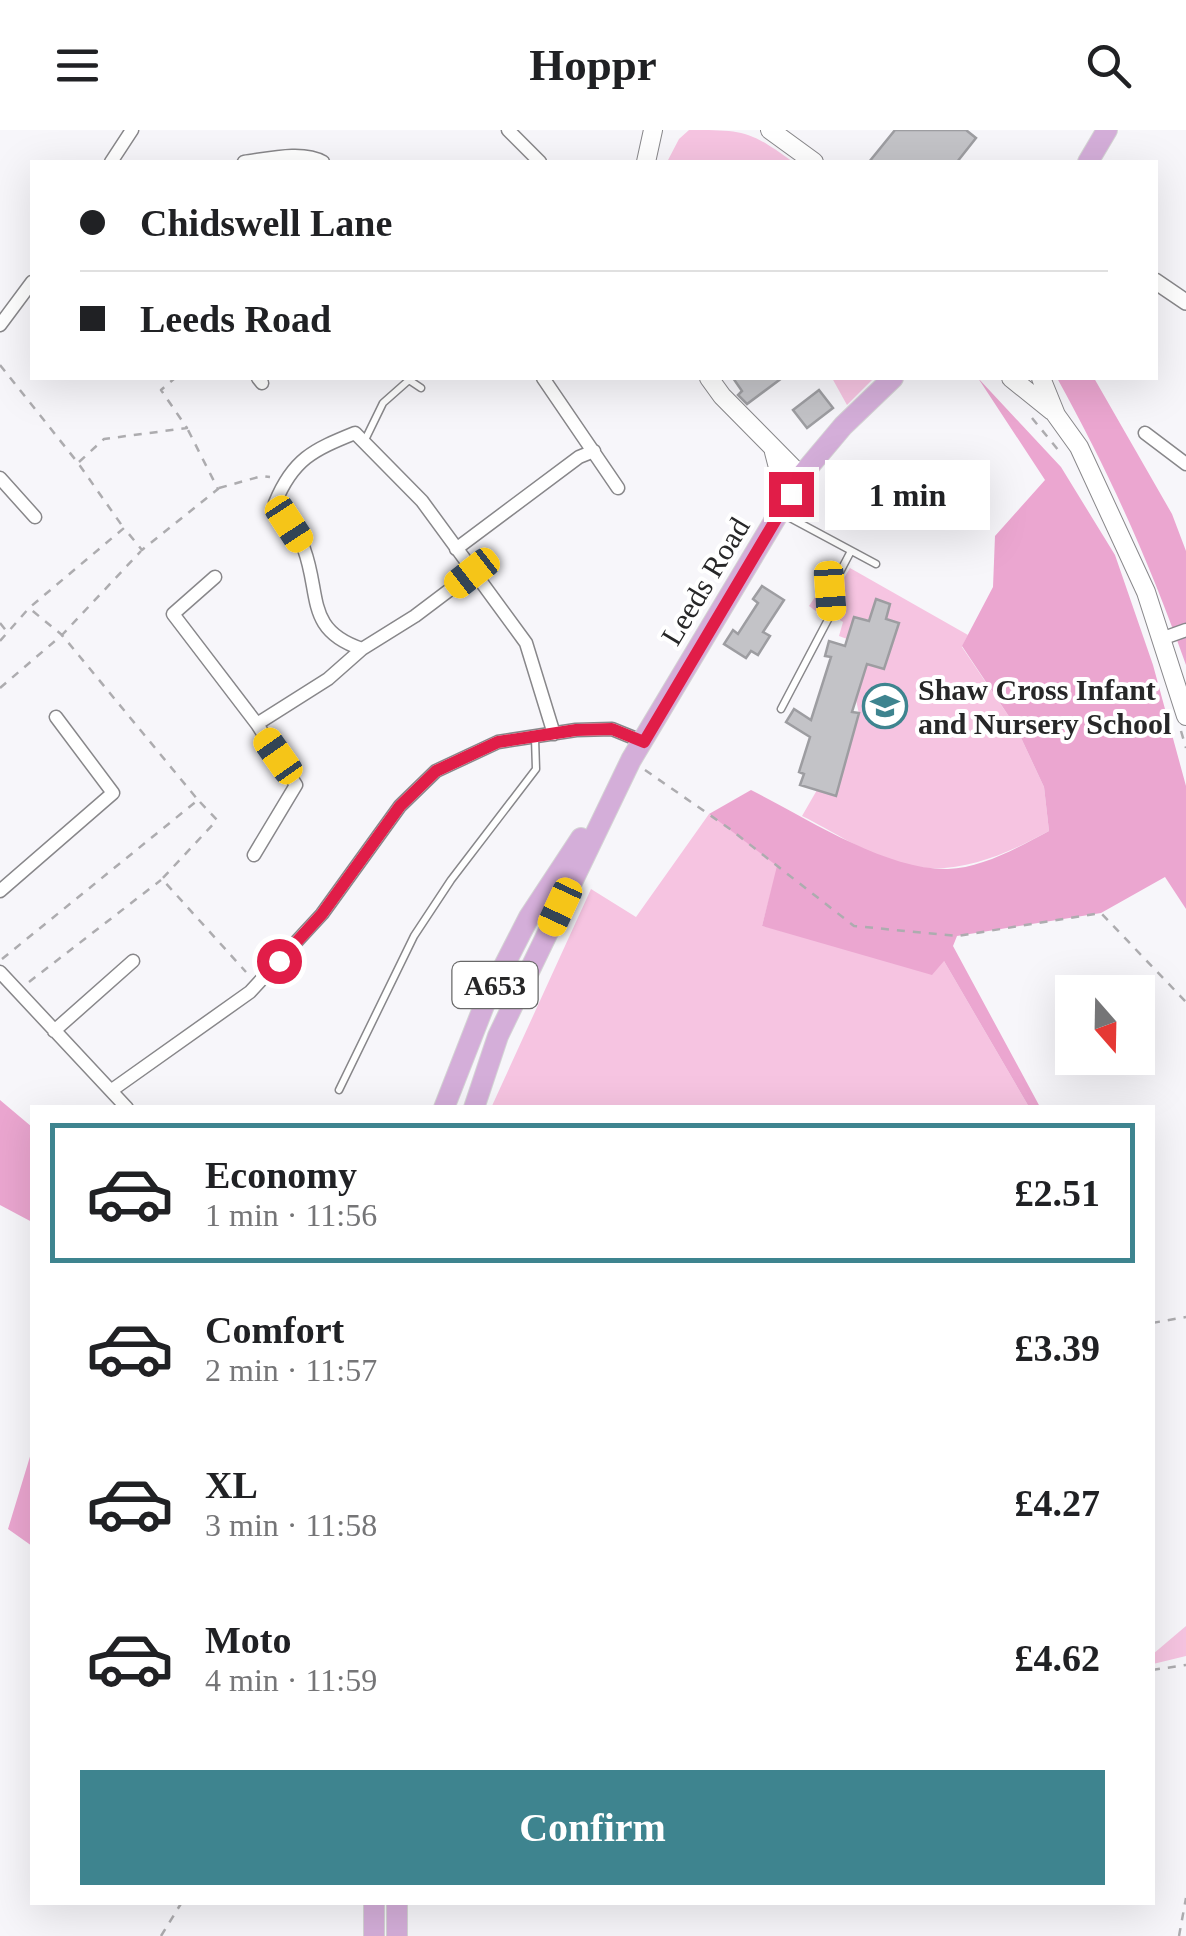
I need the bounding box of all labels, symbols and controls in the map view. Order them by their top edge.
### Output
icon: menu [50,38,105,93]
icon: search [1081,38,1136,93]
text: Hoppr [529,40,657,90]
text: Chidswell Lane [140,202,392,244]
text: Leeds Road [140,298,331,340]
callout: 1 min [826,459,991,529]
route end [769,472,814,517]
text: 1 min [869,477,946,513]
car [260,491,318,557]
street label: Leeds Road [654,511,756,651]
car [439,543,505,603]
car [813,560,847,622]
place label: Shaw Cross Infant and Nursery School [918,673,1171,740]
school or university icon: Shaw Cross Infant and Nursery School [862,683,908,729]
car [249,723,307,789]
car [534,873,586,941]
route start [257,939,302,984]
road number: A653 [452,962,538,1008]
north arrow [1055,975,1155,1075]
map controls [1055,975,1155,1075]
icon: car [85,1148,175,1238]
text: Economy [205,1154,357,1196]
text: £2.51 [1015,1172,1100,1214]
text: 1 min · 11:56 [205,1197,377,1233]
icon: car [85,1303,175,1393]
text: Comfort [205,1309,344,1351]
text: £3.39 [1015,1327,1100,1369]
text: 2 min · 11:57 [205,1352,377,1388]
icon: car [85,1458,175,1548]
text: XL [205,1464,258,1506]
text: £4.27 [1015,1482,1100,1524]
text: 3 min · 11:58 [205,1507,377,1543]
icon: car [85,1613,175,1703]
text: Moto [205,1619,292,1661]
text: £4.62 [1015,1637,1100,1679]
text: 4 min · 11:59 [205,1662,377,1698]
button: Confirm [80,1770,1105,1885]

